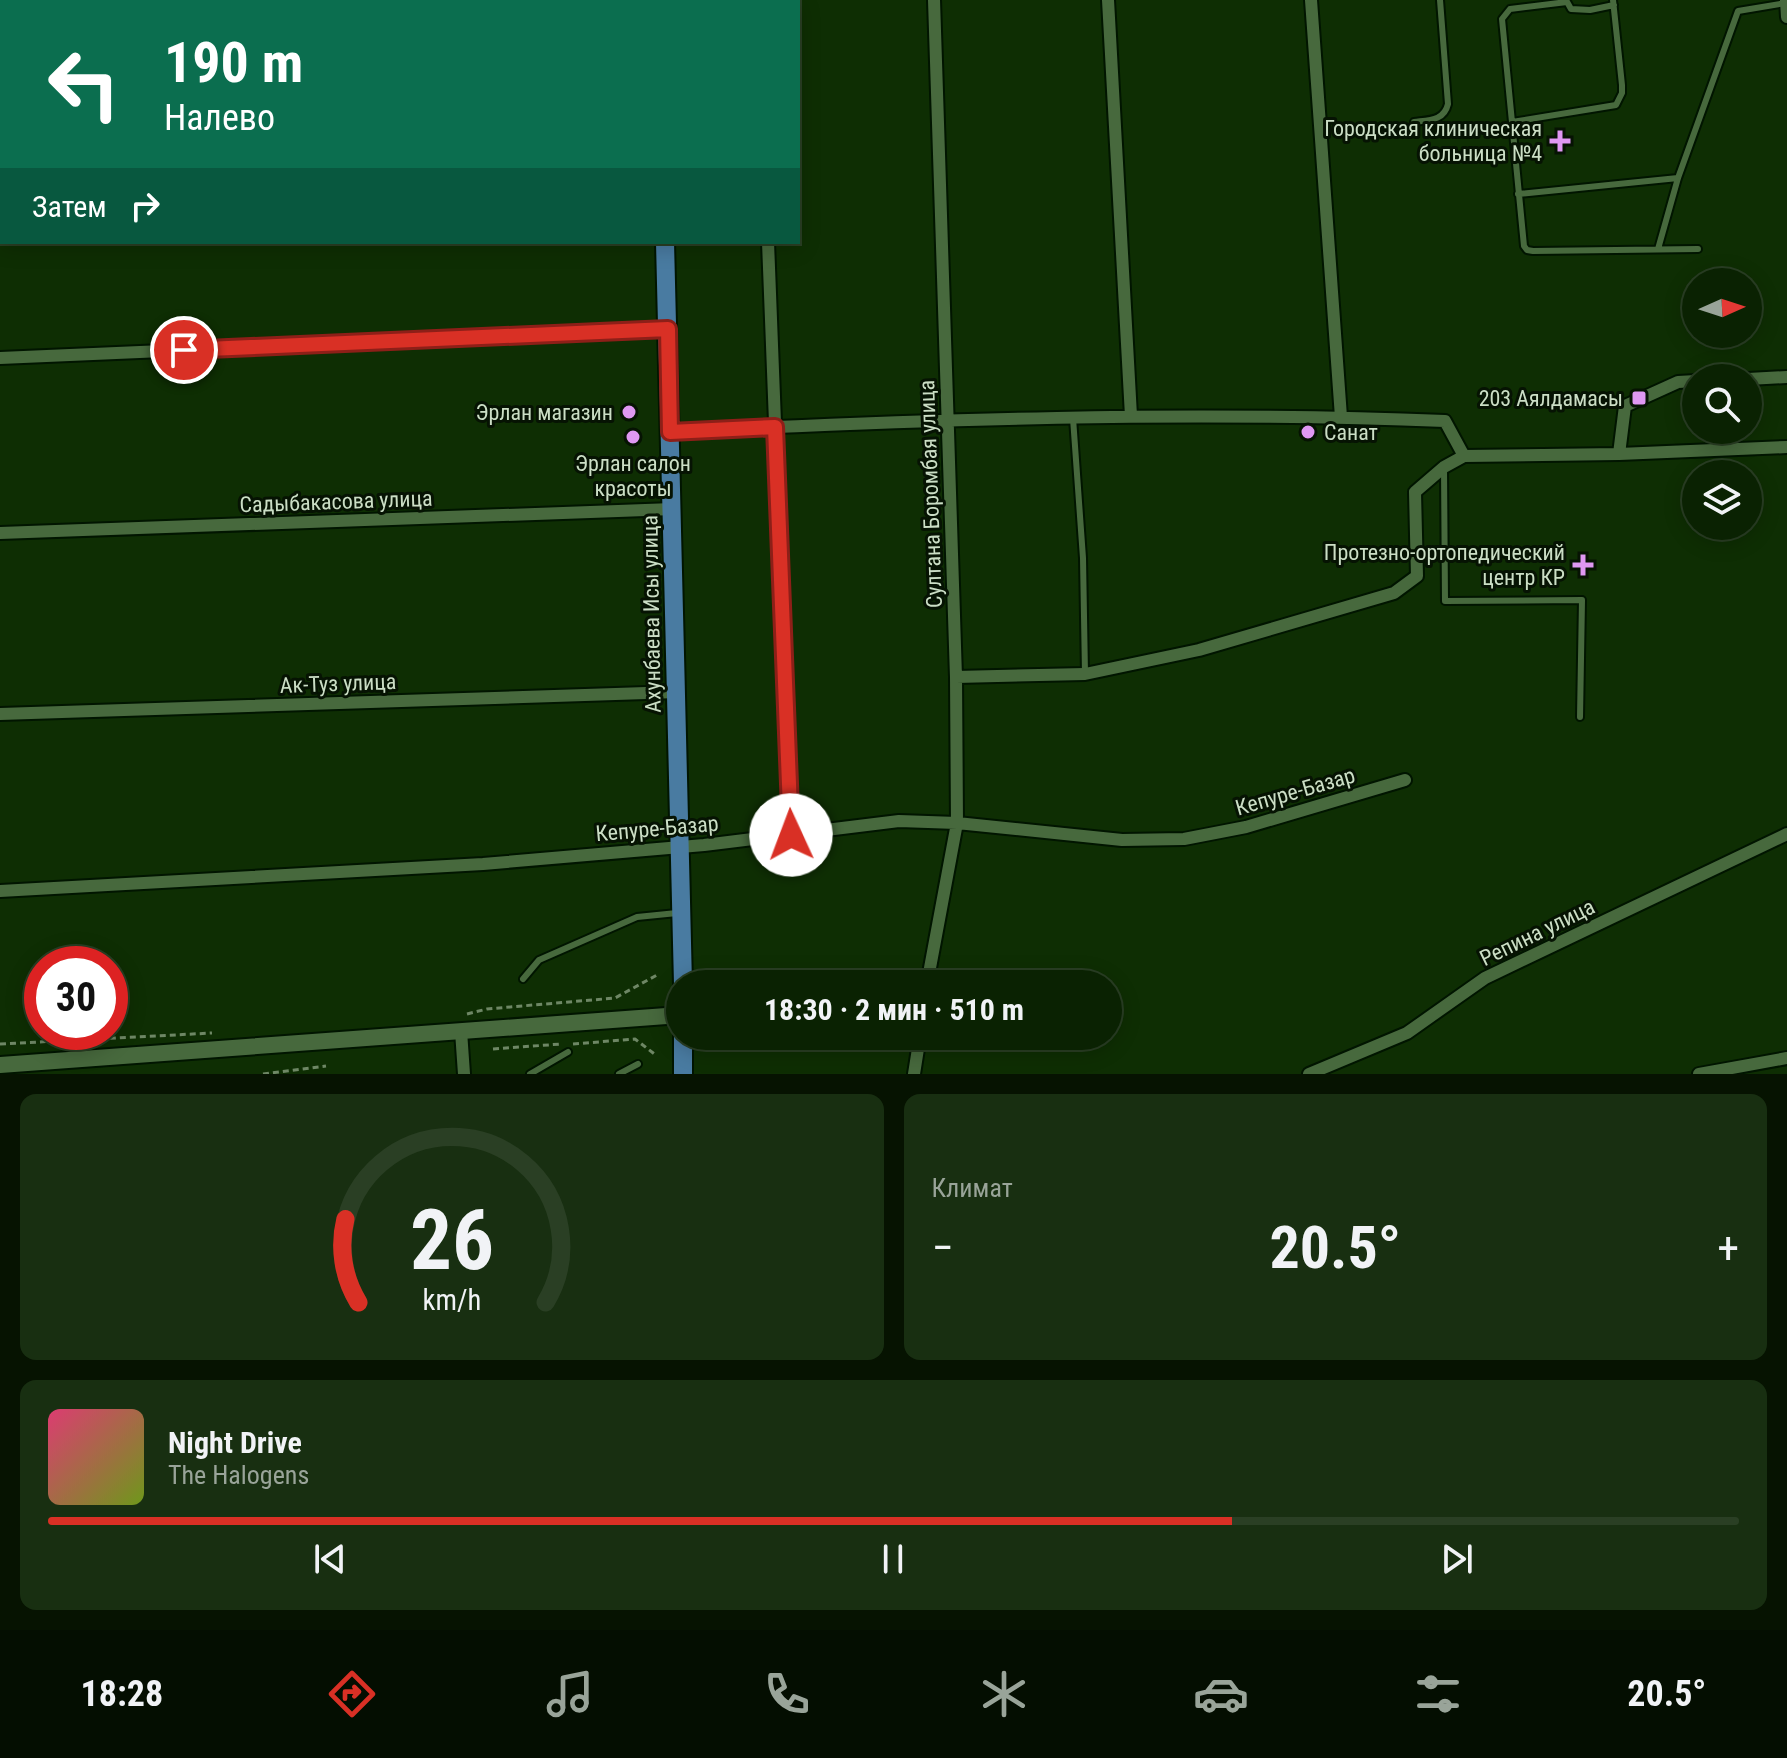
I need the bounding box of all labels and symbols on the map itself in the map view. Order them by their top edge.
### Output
place label: Городская клиническая больница №4 [1324,116,1542,166]
marker: Городская клиническая больница №4 [1549,130,1571,152]
north arrow [1682,268,1762,348]
pin [150,316,218,384]
street label: Султана Боромбая улица [914,379,947,608]
place label: 203 Аялдамасы [1479,386,1623,411]
marker: 203 Аялдамасы [1630,389,1648,407]
place label: Эрлан магазин [476,400,613,425]
marker: Эрлан магазин [620,403,638,421]
place label: Санат [1324,420,1378,445]
marker: Санат [1299,423,1317,441]
marker: Эрлан салон красоты [624,428,642,446]
place label: Эрлан салон красоты [575,451,691,501]
street label: Садыбакасова улица [239,486,433,517]
street label: Ахунбаева Исы улица [637,515,666,713]
place label: Протезно-ортопедический центр КР [1324,540,1565,590]
marker: Протезно-ортопедический центр КР [1572,554,1594,576]
street label: Ак-Туз улица [279,669,397,698]
street label: Кепуре-Базар [1232,762,1358,820]
position arrow [749,793,833,877]
street label: Кепуре-Базар [595,811,720,846]
street label: Репина улица [1476,894,1599,971]
speed limit sign: 30 [24,946,128,1050]

